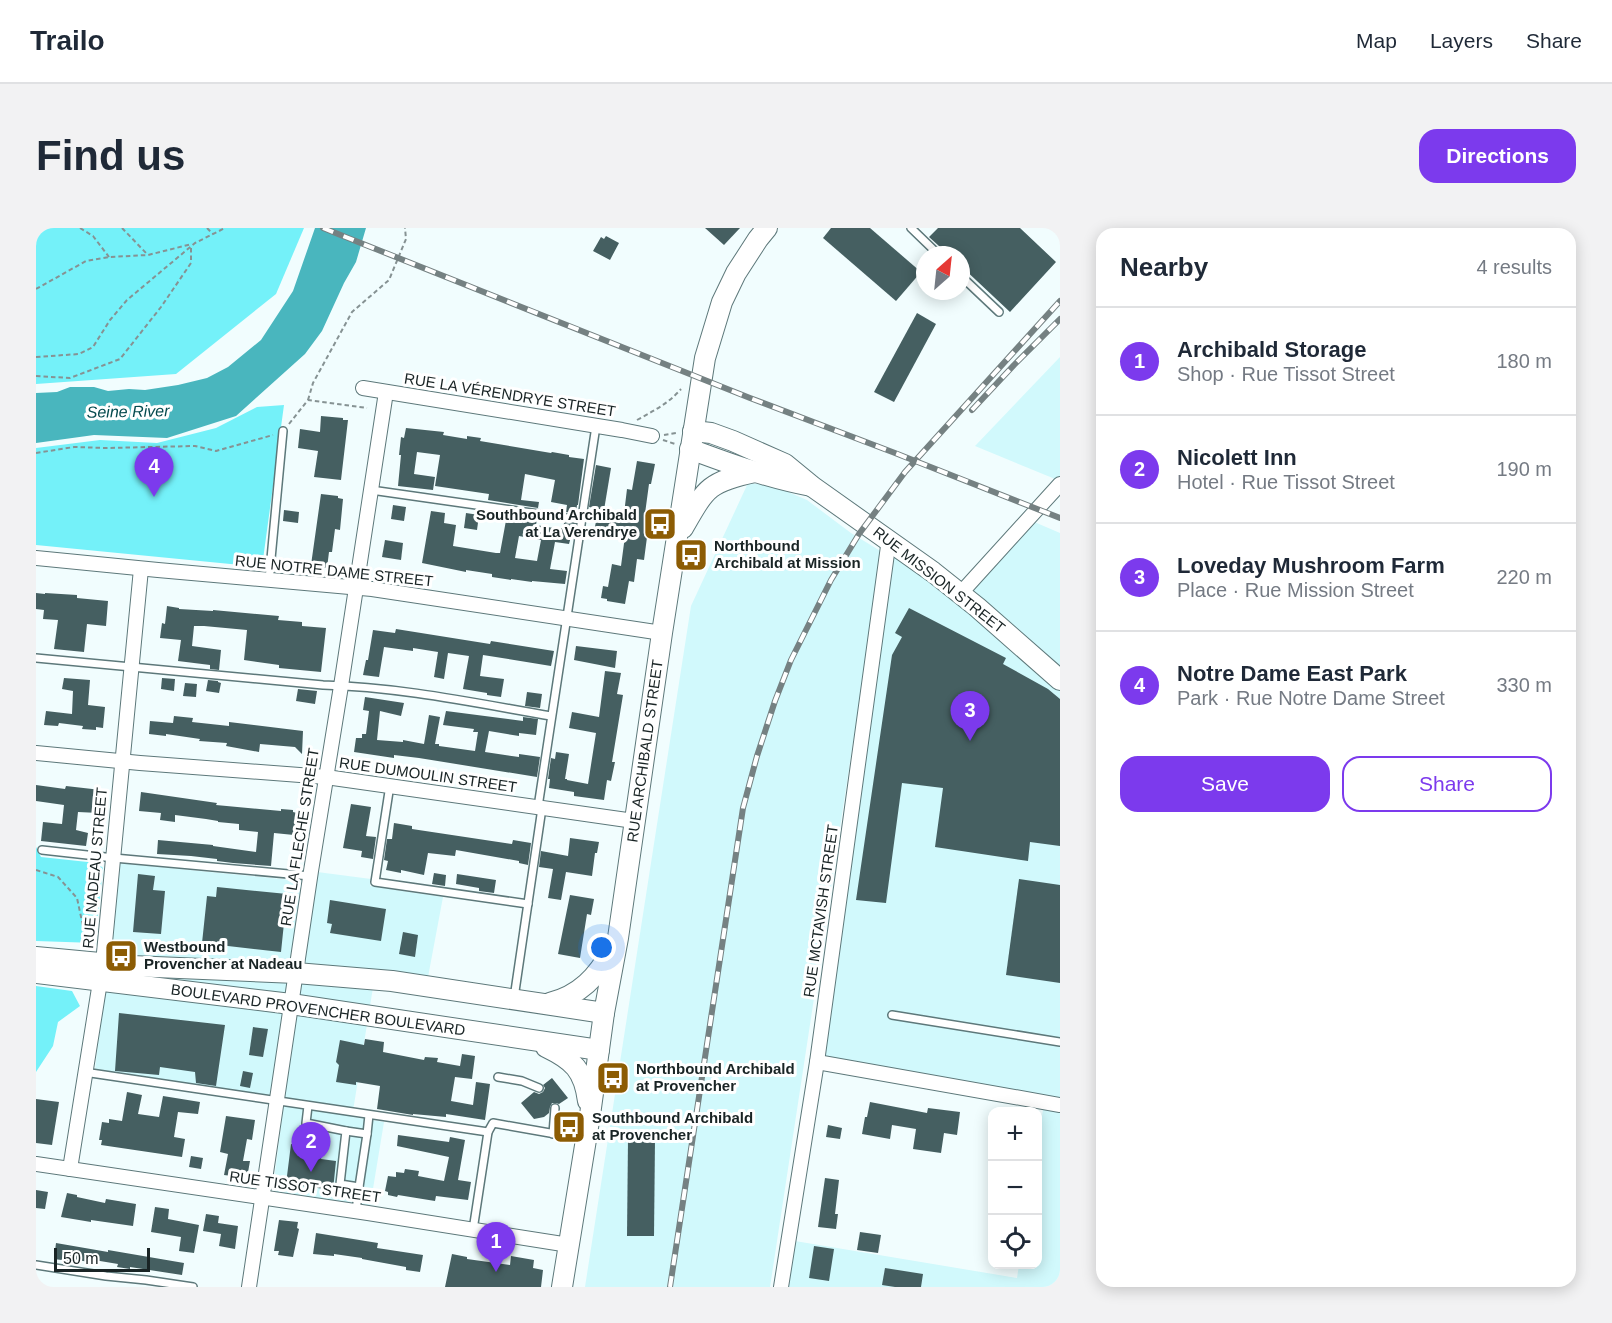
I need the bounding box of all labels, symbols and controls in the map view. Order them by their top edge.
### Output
text: Trailo [30,25,105,56]
text: Map [1356,29,1397,52]
text: Layers [1430,29,1493,52]
text: Share [1526,29,1582,52]
button: Directions [1419,129,1576,183]
text: Find us [36,132,185,179]
north arrow [916,246,970,300]
text: Nearby [1120,252,1208,282]
text: 4 results [1476,256,1552,278]
text: Archibald Storage [1177,337,1366,362]
text: 1 [1134,350,1145,372]
text: 180 m [1496,350,1552,372]
text: Shop · Rue Tissot Street [1177,363,1395,385]
street label: RUE LA VÉRENDRYE STREET [403,369,617,420]
water label: Seine River [87,402,170,421]
text: Nicolett Inn [1177,445,1297,470]
pin: 4 [134,448,174,497]
text: 2 [1134,458,1145,480]
text: 190 m [1496,458,1552,480]
text: Hotel · Rue Tissot Street [1177,471,1395,493]
place label: Southbound Archibald at La Verendrye [476,506,637,540]
bus stop icon: Southbound Archibald at La Verendrye [642,506,678,542]
street label: RUE MISSION STREET [870,523,1009,636]
bus stop icon: Northbound Archibald at Mission [673,537,709,573]
place label: Northbound Archibald at Mission [714,537,861,571]
street label: RUE NOTRE DAME STREET [234,552,434,589]
text: Loveday Mushroom Farm [1177,553,1445,578]
text: 3 [1134,566,1145,588]
text: 220 m [1496,566,1552,588]
text: Place · Rue Mission Street [1177,579,1414,601]
street label: RUE ARCHIBALD STREET [623,659,666,843]
text: Notre Dame East Park [1177,661,1407,686]
text: 4 [1134,674,1145,696]
text: 330 m [1496,674,1552,696]
text: Park · Rue Notre Dame Street [1177,687,1445,709]
pin: 3 [950,692,990,741]
street label: RUE LA FLECHE STREET [277,747,322,927]
street label: RUE DUMOULIN STREET [338,754,518,795]
button: Save [1120,756,1330,812]
button: Share [1342,756,1552,812]
street label: RUE NADEAU STREET [79,787,110,949]
street label: RUE MCTAVISH STREET [800,823,841,998]
your location [587,933,616,962]
bus stop icon: Westbound Provencher at Nadeau [103,938,139,974]
place label: Westbound Provencher at Nadeau [144,938,302,972]
street label: BOULEVARD PROVENCHER BOULEVARD [170,980,466,1039]
bus stop icon: Northbound Archibald at Provencher [595,1060,631,1096]
place label: Northbound Archibald at Provencher [636,1060,795,1094]
map controls [988,1107,1042,1269]
button: + [988,1107,1042,1161]
bus stop icon: Southbound Archibald at Provencher [551,1109,587,1145]
place label: Southbound Archibald at Provencher [592,1109,753,1143]
pin: 2 [292,1122,330,1172]
button: − [988,1161,1042,1215]
street label: RUE TISSOT STREET [228,1167,382,1206]
button: locate [988,1215,1042,1269]
pin: 1 [476,1222,516,1272]
scale bar [54,1245,150,1272]
text: 50 m [63,1250,99,1267]

